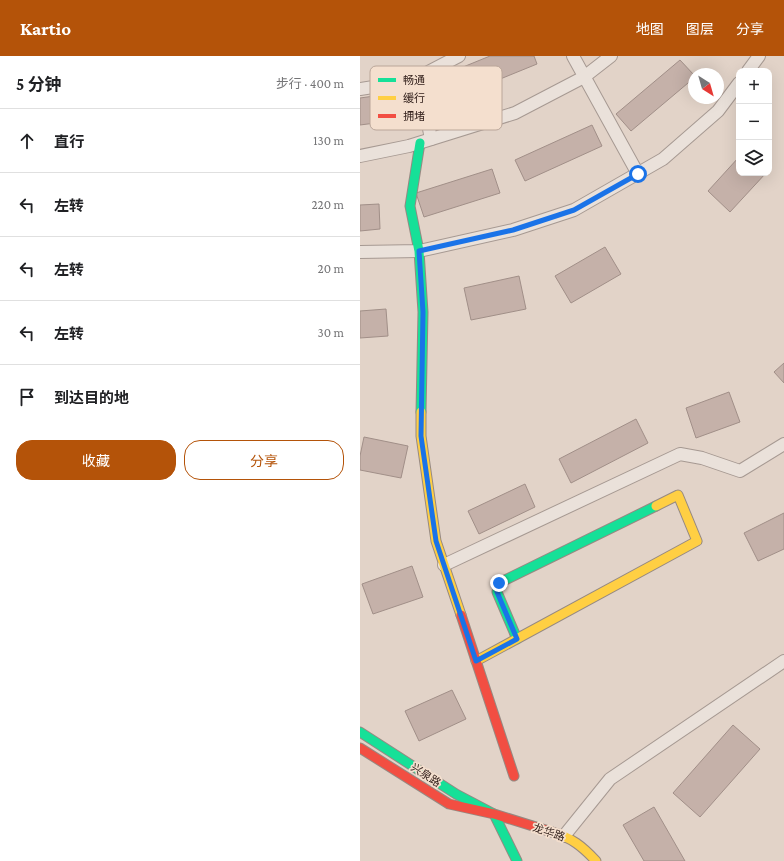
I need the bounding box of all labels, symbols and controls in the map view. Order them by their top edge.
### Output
text: Kartio [20,18,71,39]
text: 地图 [636,21,664,37]
text: 图层 [686,21,714,37]
text: 分享 [736,21,764,37]
legend [370,66,502,130]
north arrow [688,68,724,104]
map controls [736,68,772,176]
button: + [736,68,772,104]
text: 畅通 [403,74,425,86]
text: 5 分钟 [16,75,62,94]
text: 步行 · 400 m [276,76,344,91]
text: 缓行 [403,92,425,104]
button: − [736,104,772,140]
text: 拥堵 [403,110,425,122]
icon: ahead [16,130,38,152]
text: 130 m [313,133,344,148]
text: 直行 [54,134,84,150]
button: layers [736,140,772,176]
route start [629,165,647,183]
icon: left [16,194,38,216]
text: 220 m [311,197,344,212]
text: 左转 [54,198,84,214]
icon: left [16,258,38,280]
text: 20 m [318,261,344,276]
text: 左转 [54,262,84,278]
icon: left [16,322,38,344]
text: 30 m [318,325,344,340]
text: 左转 [54,326,84,342]
icon: arrive [16,386,38,408]
text: 到达目的地 [54,390,129,406]
button: 收藏 [16,440,176,480]
button: 分享 [184,440,344,480]
route end [490,574,508,592]
street label: 兴泉路 [409,761,443,789]
street label: 龙华路 [531,821,567,843]

